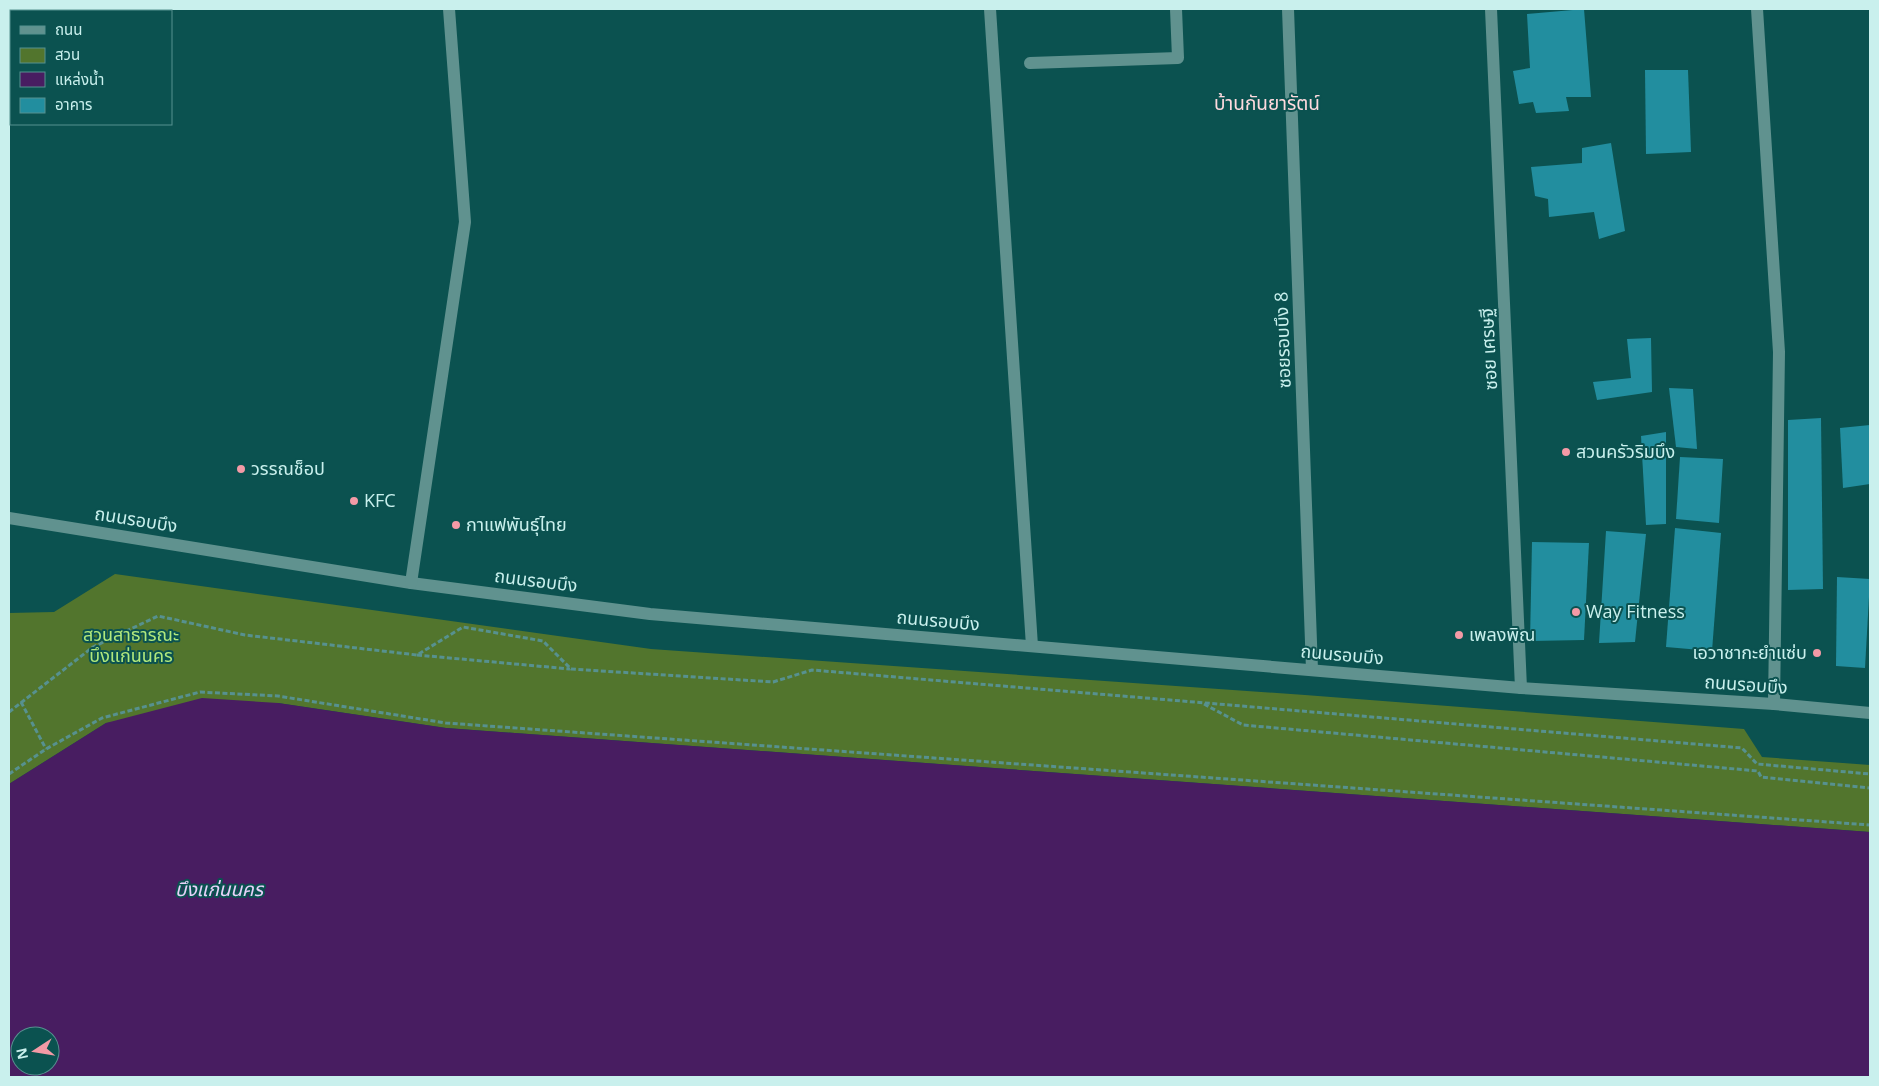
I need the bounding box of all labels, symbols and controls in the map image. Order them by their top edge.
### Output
legend [10,10,172,125]
text: ถนน [55,19,82,39]
text: สวน [55,44,80,64]
text: แหล่งน้ำ [55,69,104,89]
district label: บ้านกันยารัตน์ [1214,90,1320,116]
text: อาคาร [55,94,92,114]
street label: ซอยรอบบึง 8 [1268,291,1296,389]
street label: ซอย เศรษฐี [1474,307,1502,391]
place label: สวนครัวริมบึง [1576,439,1675,463]
marker: สวนครัวริมบึง [1560,446,1572,458]
place label: วรรณช็อป [251,456,325,480]
marker: วรรณช็อป [235,463,247,475]
place label: KFC [364,488,396,512]
marker: KFC [348,495,360,507]
street label: ถนนรอบบึง [93,501,179,537]
place label: กาแฟพันธุ์ไทย [466,512,567,536]
marker: กาแฟพันธุ์ไทย [450,519,462,531]
street label: ถนนรอบบึง [493,563,579,597]
place label: Way Fitness [1586,599,1685,623]
street label: ถนนรอบบึง [895,604,981,636]
marker: Way Fitness [1570,606,1582,618]
park label: สวนสาธารณะ บึงแก่นนคร [83,622,179,667]
place label: เพลงพิณ [1469,622,1535,646]
marker: เพลงพิณ [1453,629,1465,641]
street label: ถนนรอบบึง [1299,638,1385,670]
place label: เอวาชากะยำแซ่บ [1692,640,1807,664]
marker: เอวาชากะยำแซ่บ [1811,647,1823,659]
street label: ถนนรอบบึง [1704,669,1789,699]
water label: บึงแก่นนคร [175,876,265,902]
north arrow [10,1026,60,1076]
text: N [11,1046,32,1061]

